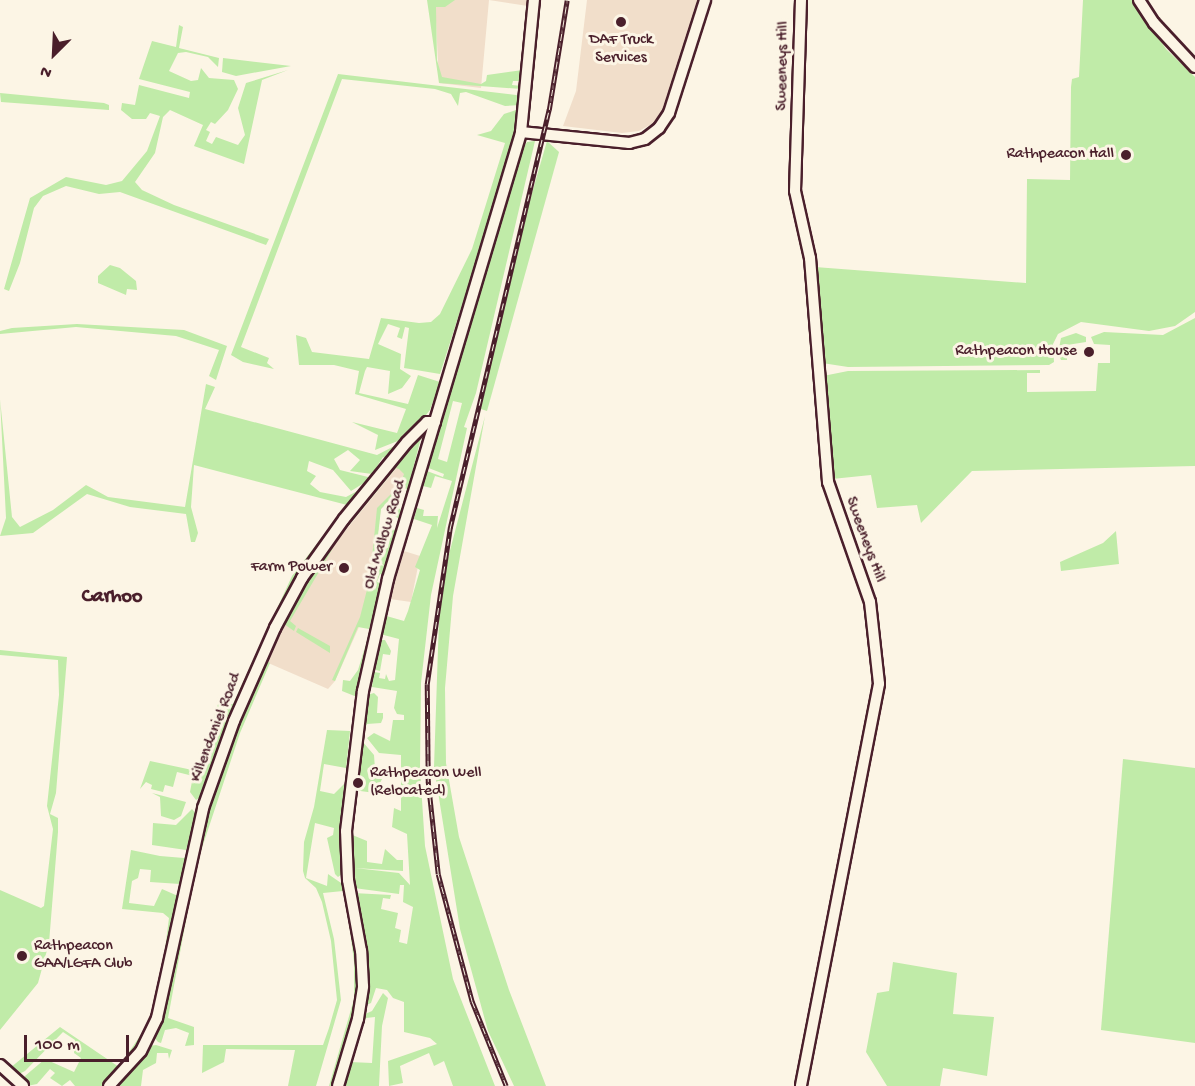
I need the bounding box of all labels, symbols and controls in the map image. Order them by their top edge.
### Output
marker: DAF Truck Services [614,15,628,29]
street label: Sweeneys Hill [774,21,794,111]
north arrow [24,24,84,84]
place label: DAF Truck Services [589,31,653,69]
text: N [38,60,55,82]
place label: Rathpeacon Hall [1006,145,1114,165]
marker: Rathpeacon Hall [1119,148,1133,162]
place label: Rathpeacon House [955,342,1077,362]
marker: Rathpeacon House [1082,345,1096,359]
street label: Old Mallow Road [360,478,412,592]
street label: Sweeneys Hill [840,495,888,585]
place label: Farm Power [251,558,332,578]
marker: Farm Power [337,561,351,575]
district label: Carhoo [82,585,142,609]
street label: Killendaniel Road [187,671,247,785]
place label: Rathpeacon Well (Relocated) [370,764,481,802]
marker: Rathpeacon Well (Relocated) [351,776,365,790]
place label: Rathpeacon GAA/LGFA Club [34,937,132,975]
marker: Rathpeacon GAA/LGFA Club [15,949,29,963]
scale bar [27,1023,132,1061]
text: 100 m [35,1035,80,1056]

